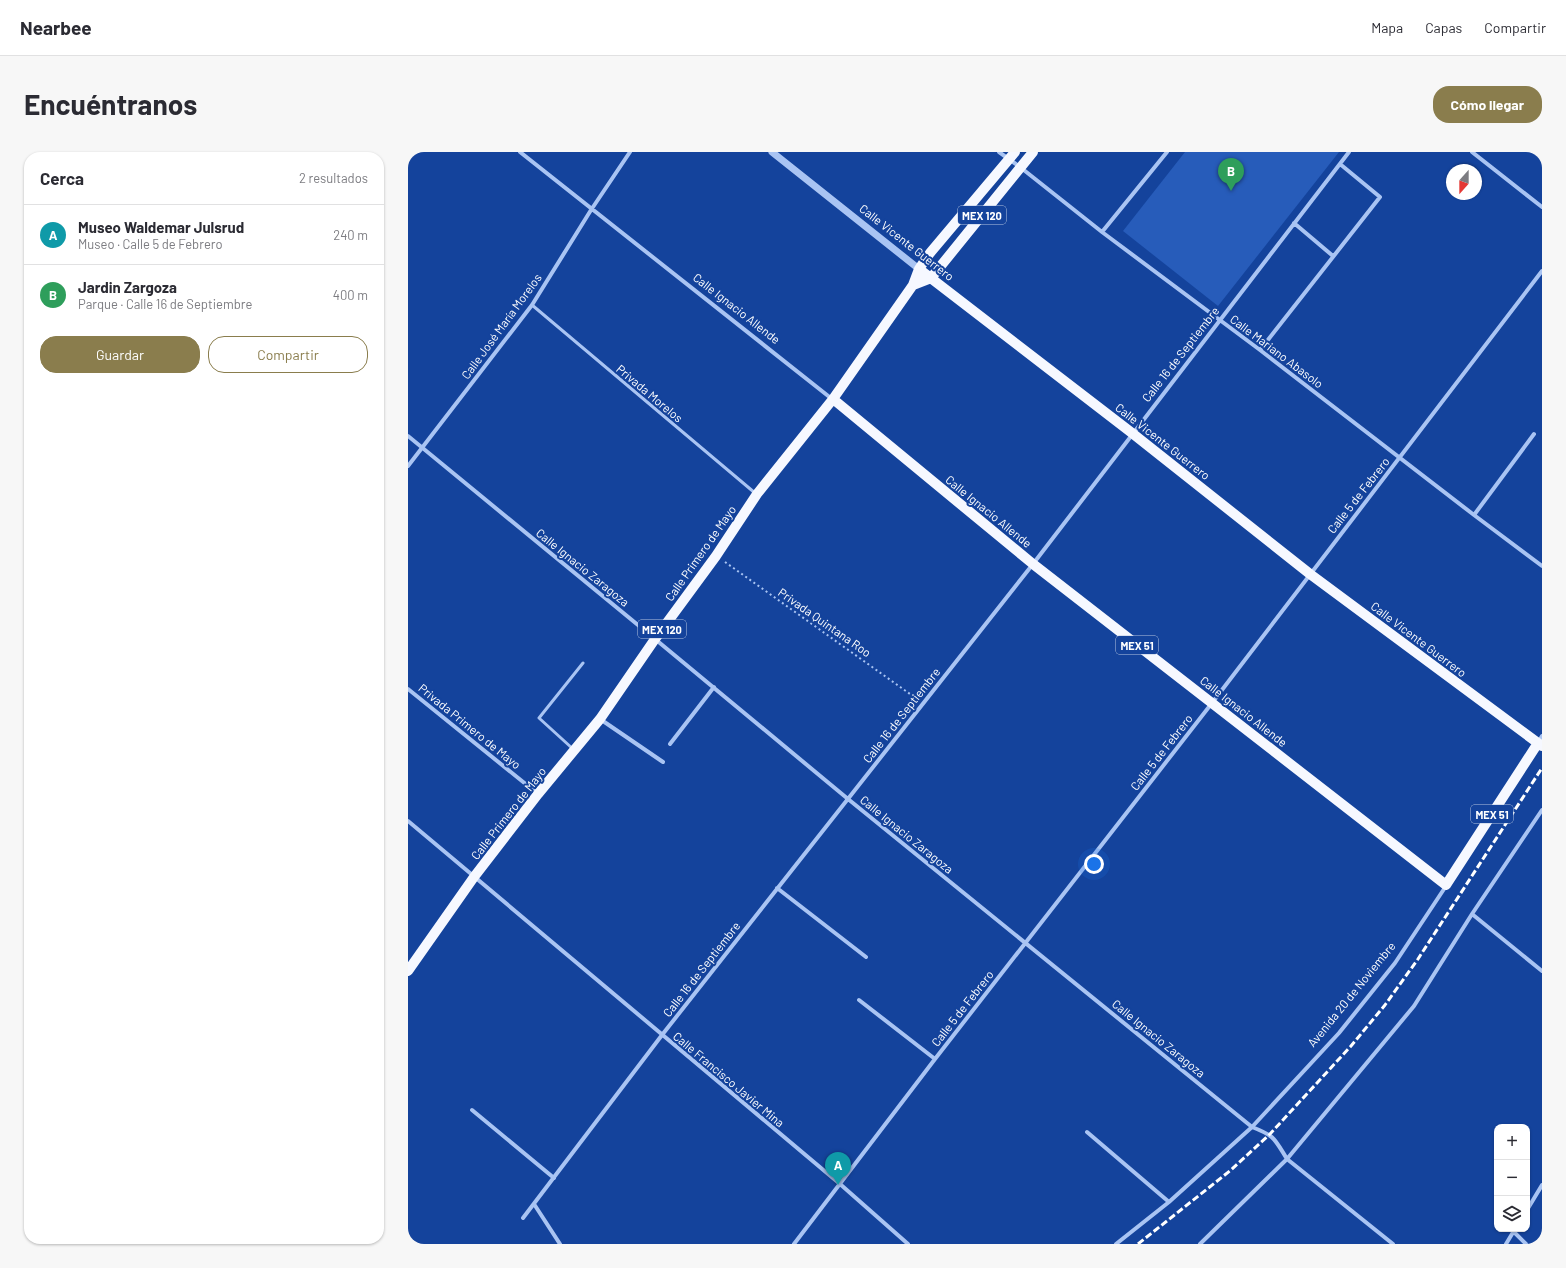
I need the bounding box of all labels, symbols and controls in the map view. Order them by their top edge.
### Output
text: Nearbee [20,16,92,39]
text: Mapa [1371,19,1403,36]
text: Capas [1425,19,1462,36]
text: Compartir [1484,19,1546,36]
button: Cómo llegar [1433,86,1542,123]
text: Encuéntranos [24,87,197,121]
pin: B [1218,158,1244,191]
north arrow [1446,164,1482,200]
text: Cerca [40,168,84,188]
text: 2 resultados [299,170,368,186]
street label: Calle Vicente Guerrero [857,201,957,283]
road number: MEX 120 [958,206,1006,224]
text: Museo Waldemar Julsrud [78,218,244,236]
text: A [49,227,57,243]
text: 240 m [333,227,368,243]
text: Museo · Calle 5 de Febrero [78,236,223,252]
street label: Calle José María Morelos [458,270,544,381]
street label: Calle Ignacio Allende [691,270,783,346]
text: Jardin Zargoza [78,278,177,296]
text: B [49,287,57,303]
text: 400 m [333,287,368,303]
text: Parque · Calle 16 de Septiembre [78,296,252,312]
street label: Calle 16 de Septiembre [1139,304,1221,404]
street label: Calle Mariano Abasolo [1228,311,1326,391]
button: Guardar [40,336,200,373]
button: Compartir [208,336,368,373]
street label: Privada Morelos [614,361,686,425]
street label: Calle Vicente Guerrero [1113,400,1213,482]
street label: Calle 5 de Febrero [1324,454,1392,536]
street label: Calle Ignacio Allende [943,472,1035,550]
street label: Calle Primero de Mayo [662,502,738,604]
street label: Calle Ignacio Zaragoza [534,525,632,609]
street label: Privada Quintana Roo [776,585,874,659]
street label: Calle Vicente Guerrero [1368,599,1470,679]
road number: MEX 120 [638,620,686,638]
road number: MEX 51 [1116,636,1158,654]
street label: Calle 16 de Septiembre [860,665,942,765]
street label: Calle Ignacio Allende [1198,673,1290,749]
street label: Privada Primero de Mayo [416,681,524,771]
street label: Calle 5 de Febrero [1127,711,1195,793]
street label: Calle Primero de Mayo [468,764,548,862]
street label: Calle Ignacio Zaragoza [858,792,956,876]
road number: MEX 51 [1471,805,1513,823]
your location [1084,854,1104,874]
street label: Calle 16 de Septiembre [660,919,742,1019]
street label: Avenida 20 de Noviembre [1304,939,1398,1049]
street label: Calle 5 de Febrero [928,967,996,1049]
street label: Calle Ignacio Zaragoza [1110,996,1208,1080]
street label: Calle Francisco Javier Mina [671,1028,787,1130]
map controls [1494,1124,1530,1232]
button: + [1494,1124,1530,1160]
pin: A [825,1152,851,1185]
button: − [1494,1160,1530,1196]
button: layers [1494,1196,1530,1232]

